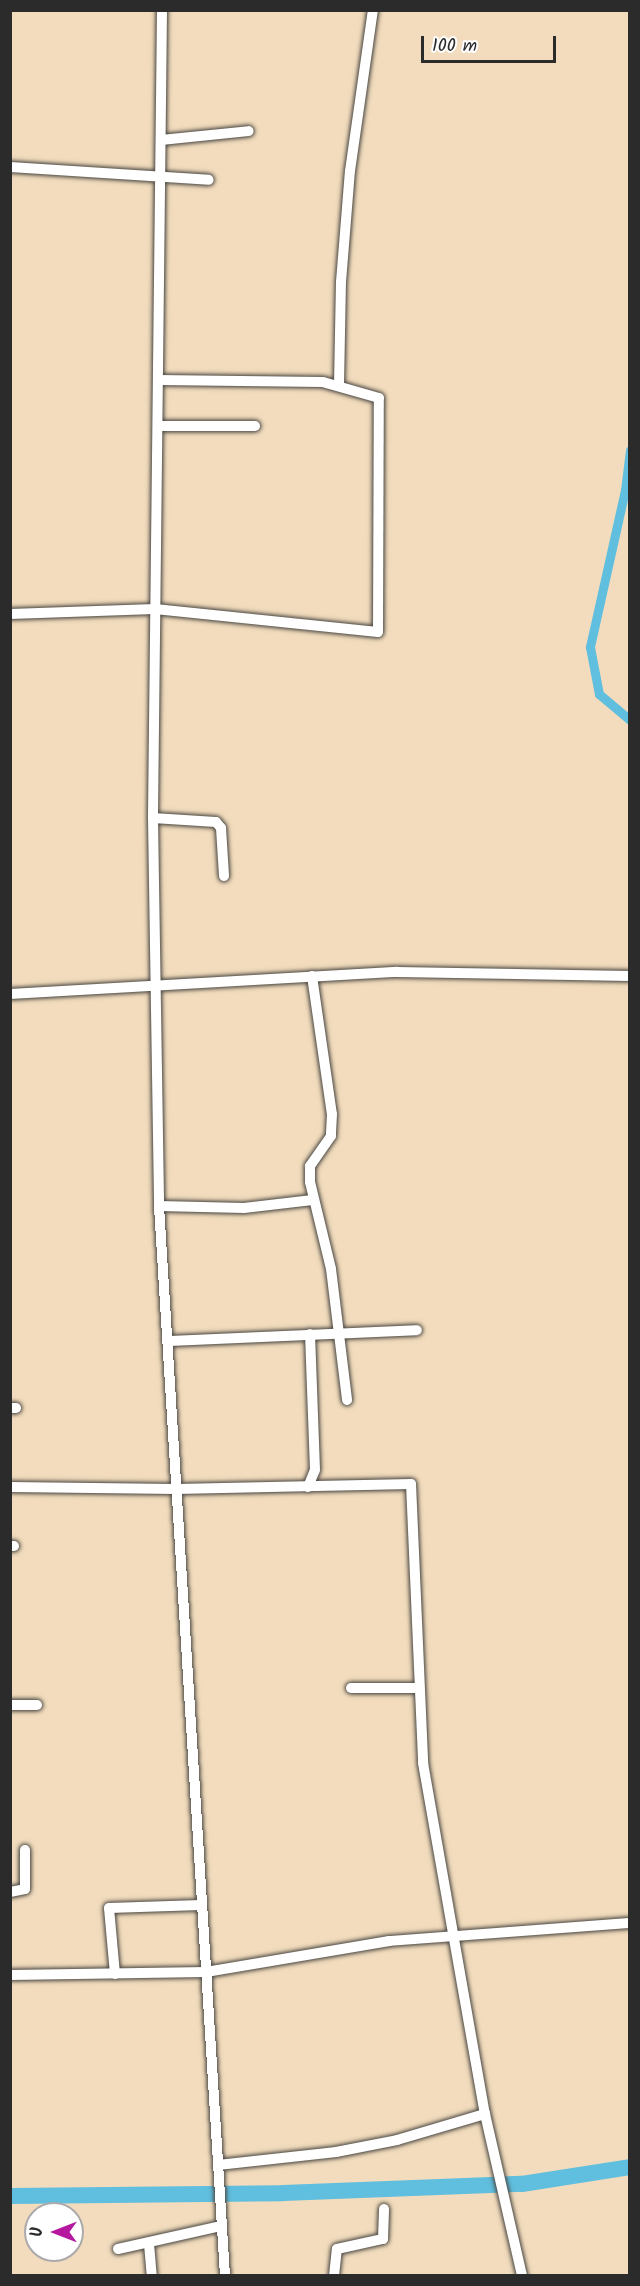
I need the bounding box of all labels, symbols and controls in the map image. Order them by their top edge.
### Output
scale bar [424,24,559,62]
text: 100 m [432,32,477,61]
north arrow [24,2202,84,2262]
text: U [25,2227,50,2237]

